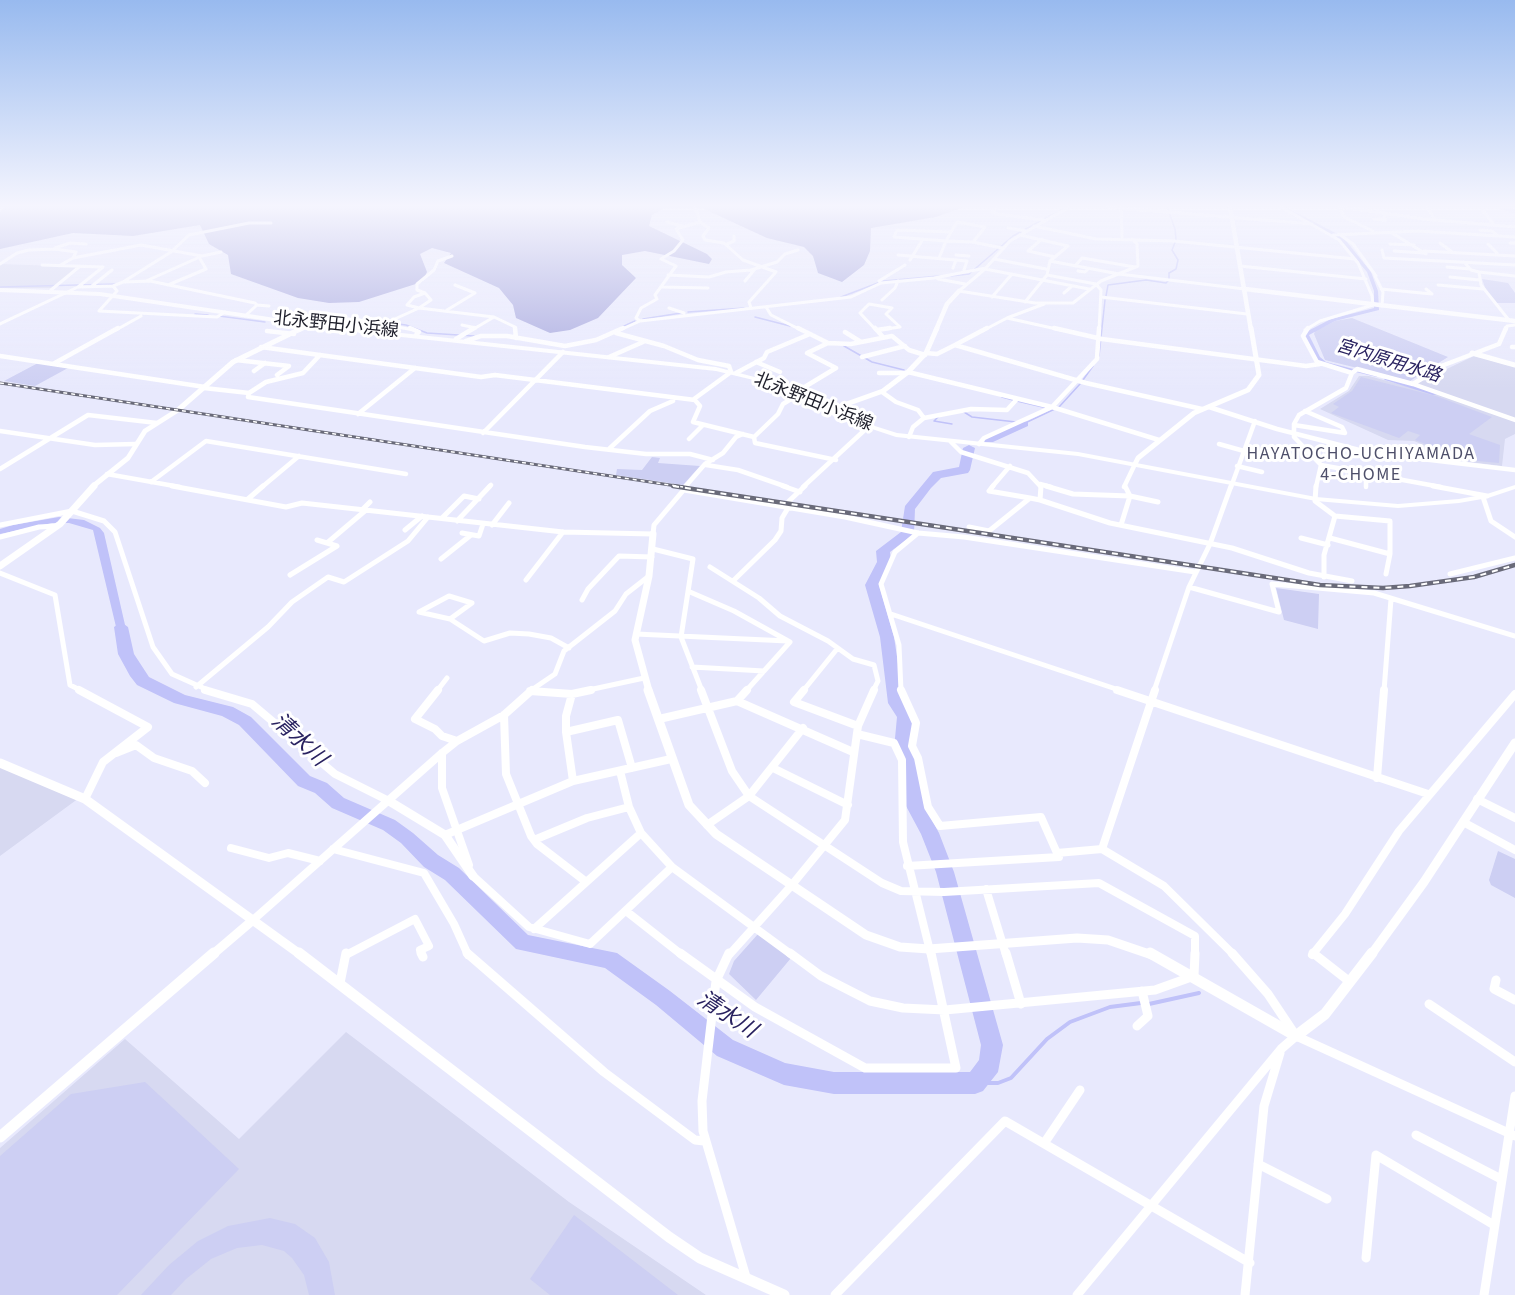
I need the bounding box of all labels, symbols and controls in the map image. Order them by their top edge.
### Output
street label: 北永野田小浜線 [272,309,400,343]
water label: 宮内原用水路 [1333,336,1443,388]
street label: 北永野田小浜線 [751,369,875,437]
district label: HAYATOCHO-UCHIYAMADA 4-CHOME [1246,444,1476,486]
water label: 清水川 [265,709,331,773]
water label: 清水川 [691,987,761,1045]

